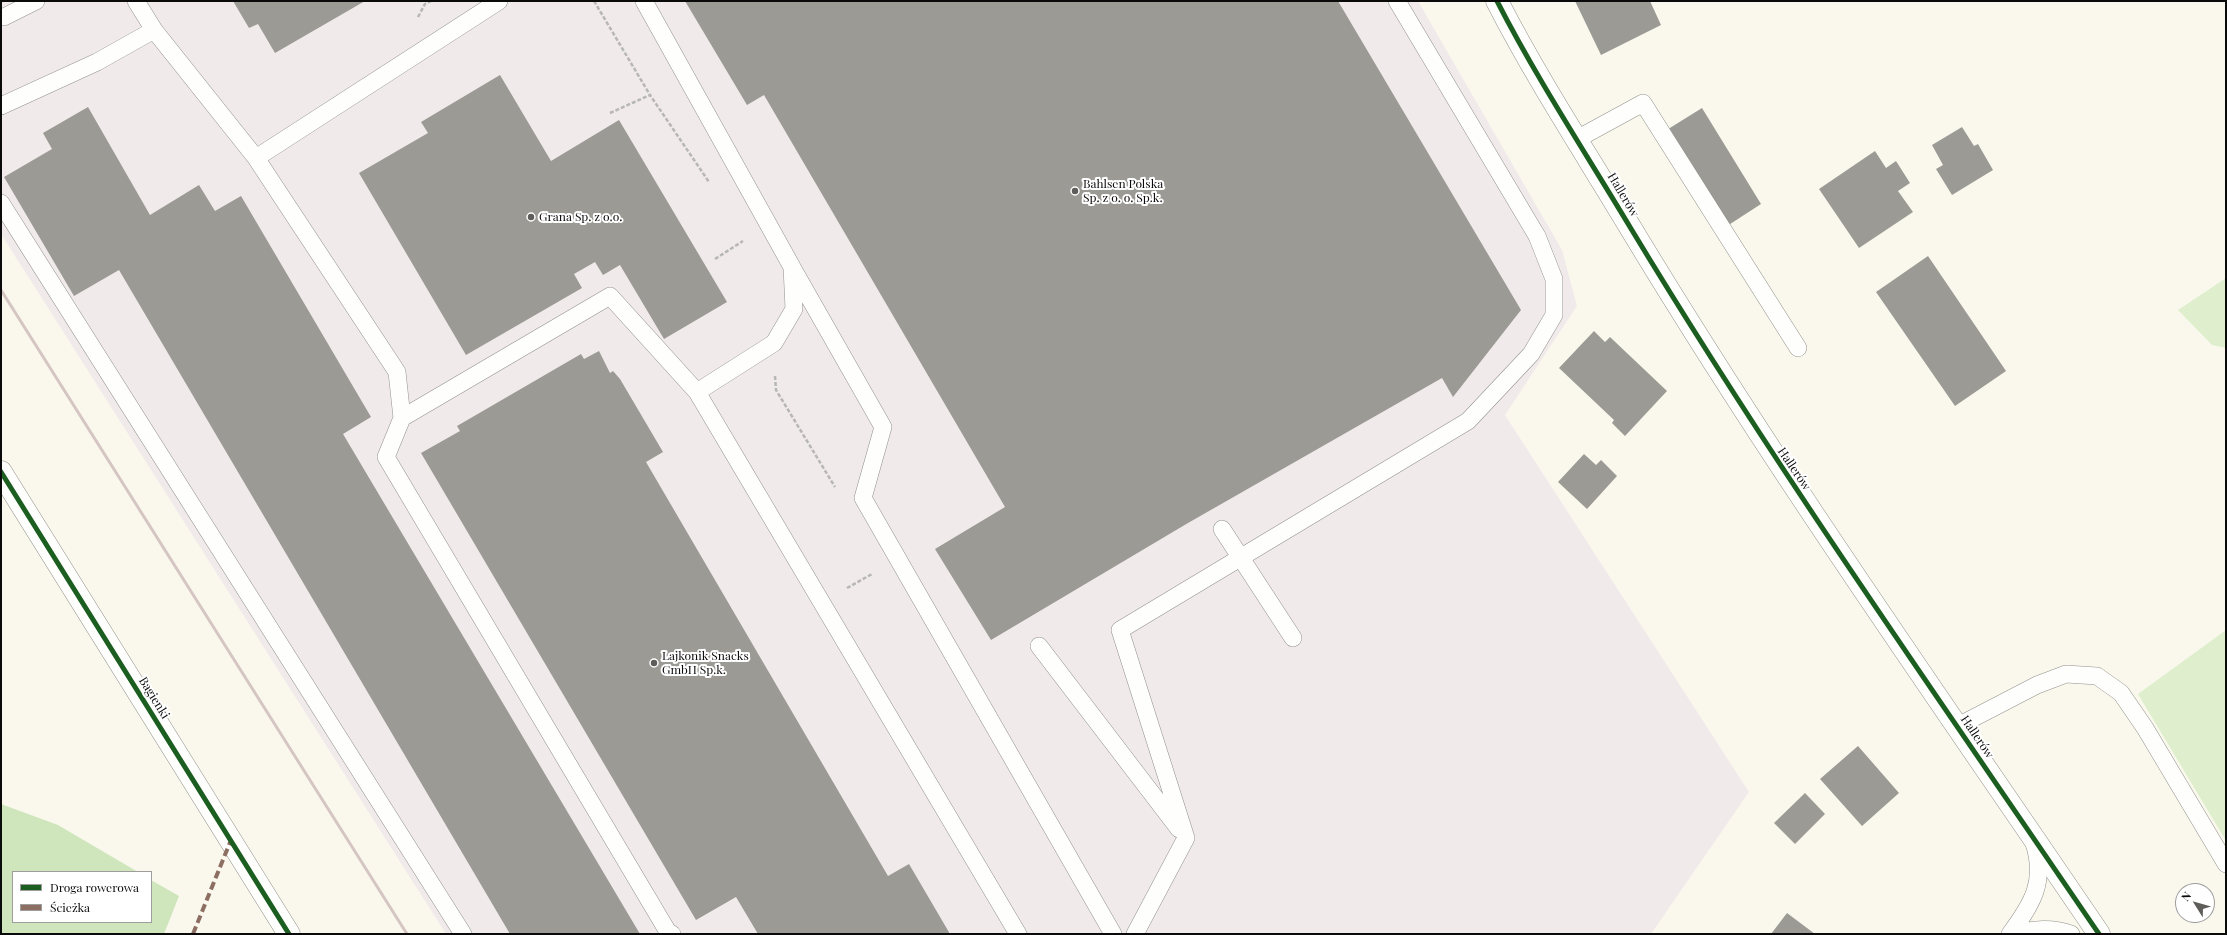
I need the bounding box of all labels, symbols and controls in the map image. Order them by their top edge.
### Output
street label: Hallerów [1604,170,1642,220]
place label: Bahlsen Polska Sp. z o. o. Sp.k. [1083,177,1163,205]
marker: Bahlsen Polska Sp. z o. o. Sp.k. [1070,186,1080,196]
place label: Grana Sp. z o.o. [539,210,622,224]
marker: Grana Sp. z o.o. [526,212,536,222]
street label: Hallerów [1774,445,1814,493]
place label: Lajkonik Snacks GmbH Sp.k. [662,649,749,677]
marker: Lajkonik Snacks GmbH Sp.k. [649,658,659,668]
street label: Bagienki [136,674,172,722]
street label: Hallerów [1957,713,1997,761]
legend [12,871,152,923]
text: Droga rowerowa [50,879,139,895]
north arrow [2175,883,2215,923]
text: N [2177,888,2194,904]
text: Ścieżka [50,899,90,915]

